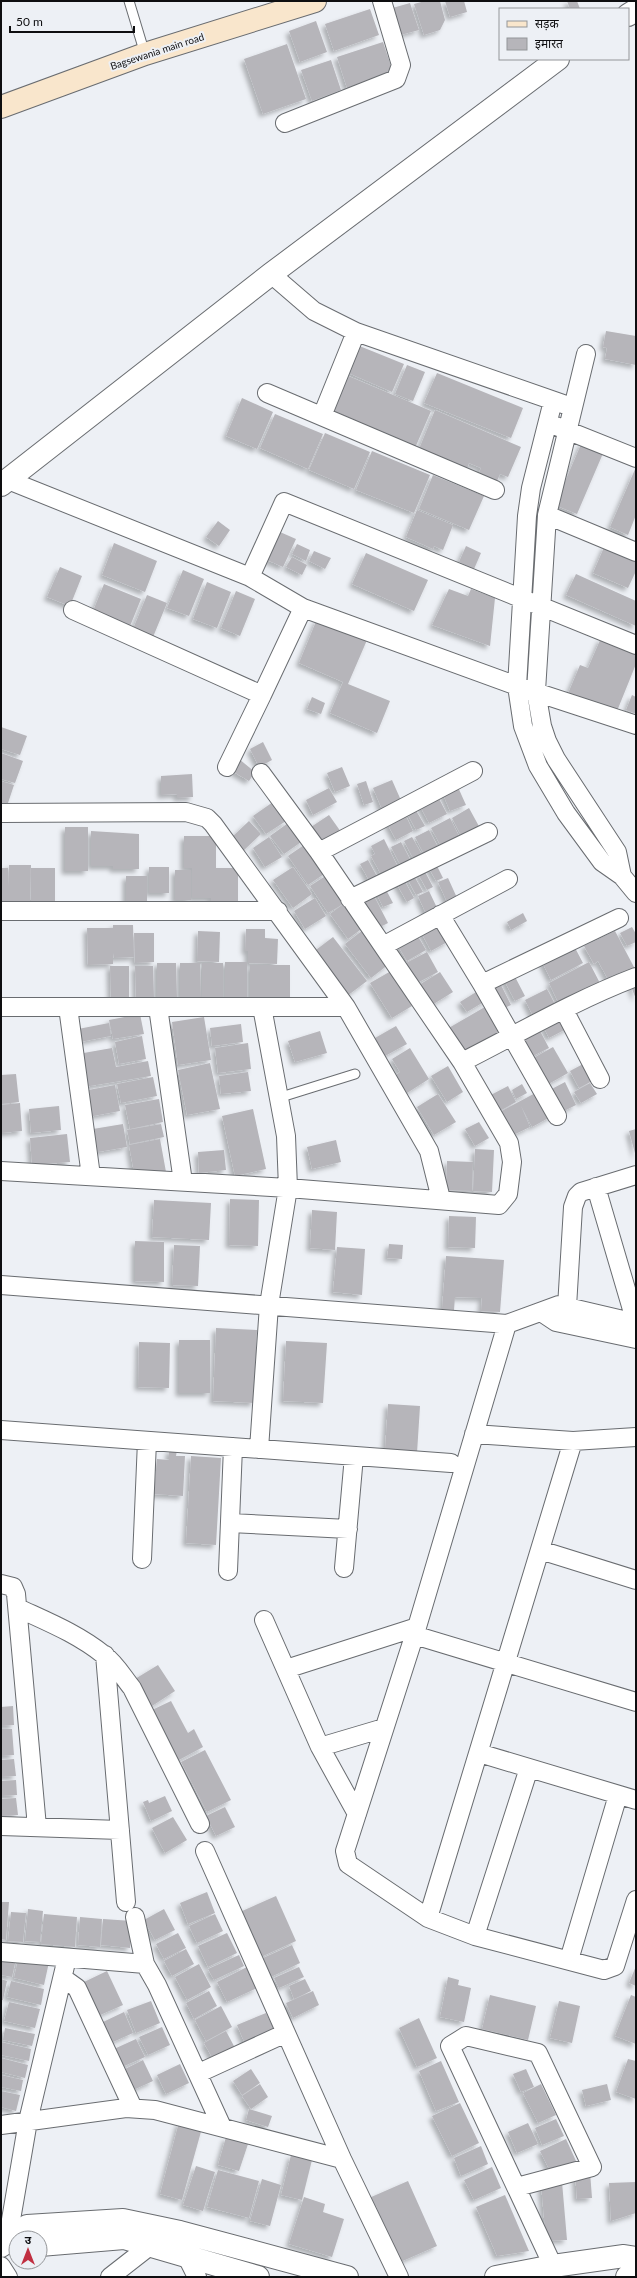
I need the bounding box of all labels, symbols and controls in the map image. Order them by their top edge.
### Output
scale bar [10,8,134,34]
legend [499,8,629,60]
text: 50 m [16,14,43,29]
text: सड़क [535,16,560,31]
street label: Bagsewania main road [109,30,205,72]
text: इमारत [535,36,564,51]
north arrow [8,2230,48,2270]
text: उ [25,2233,32,2246]

